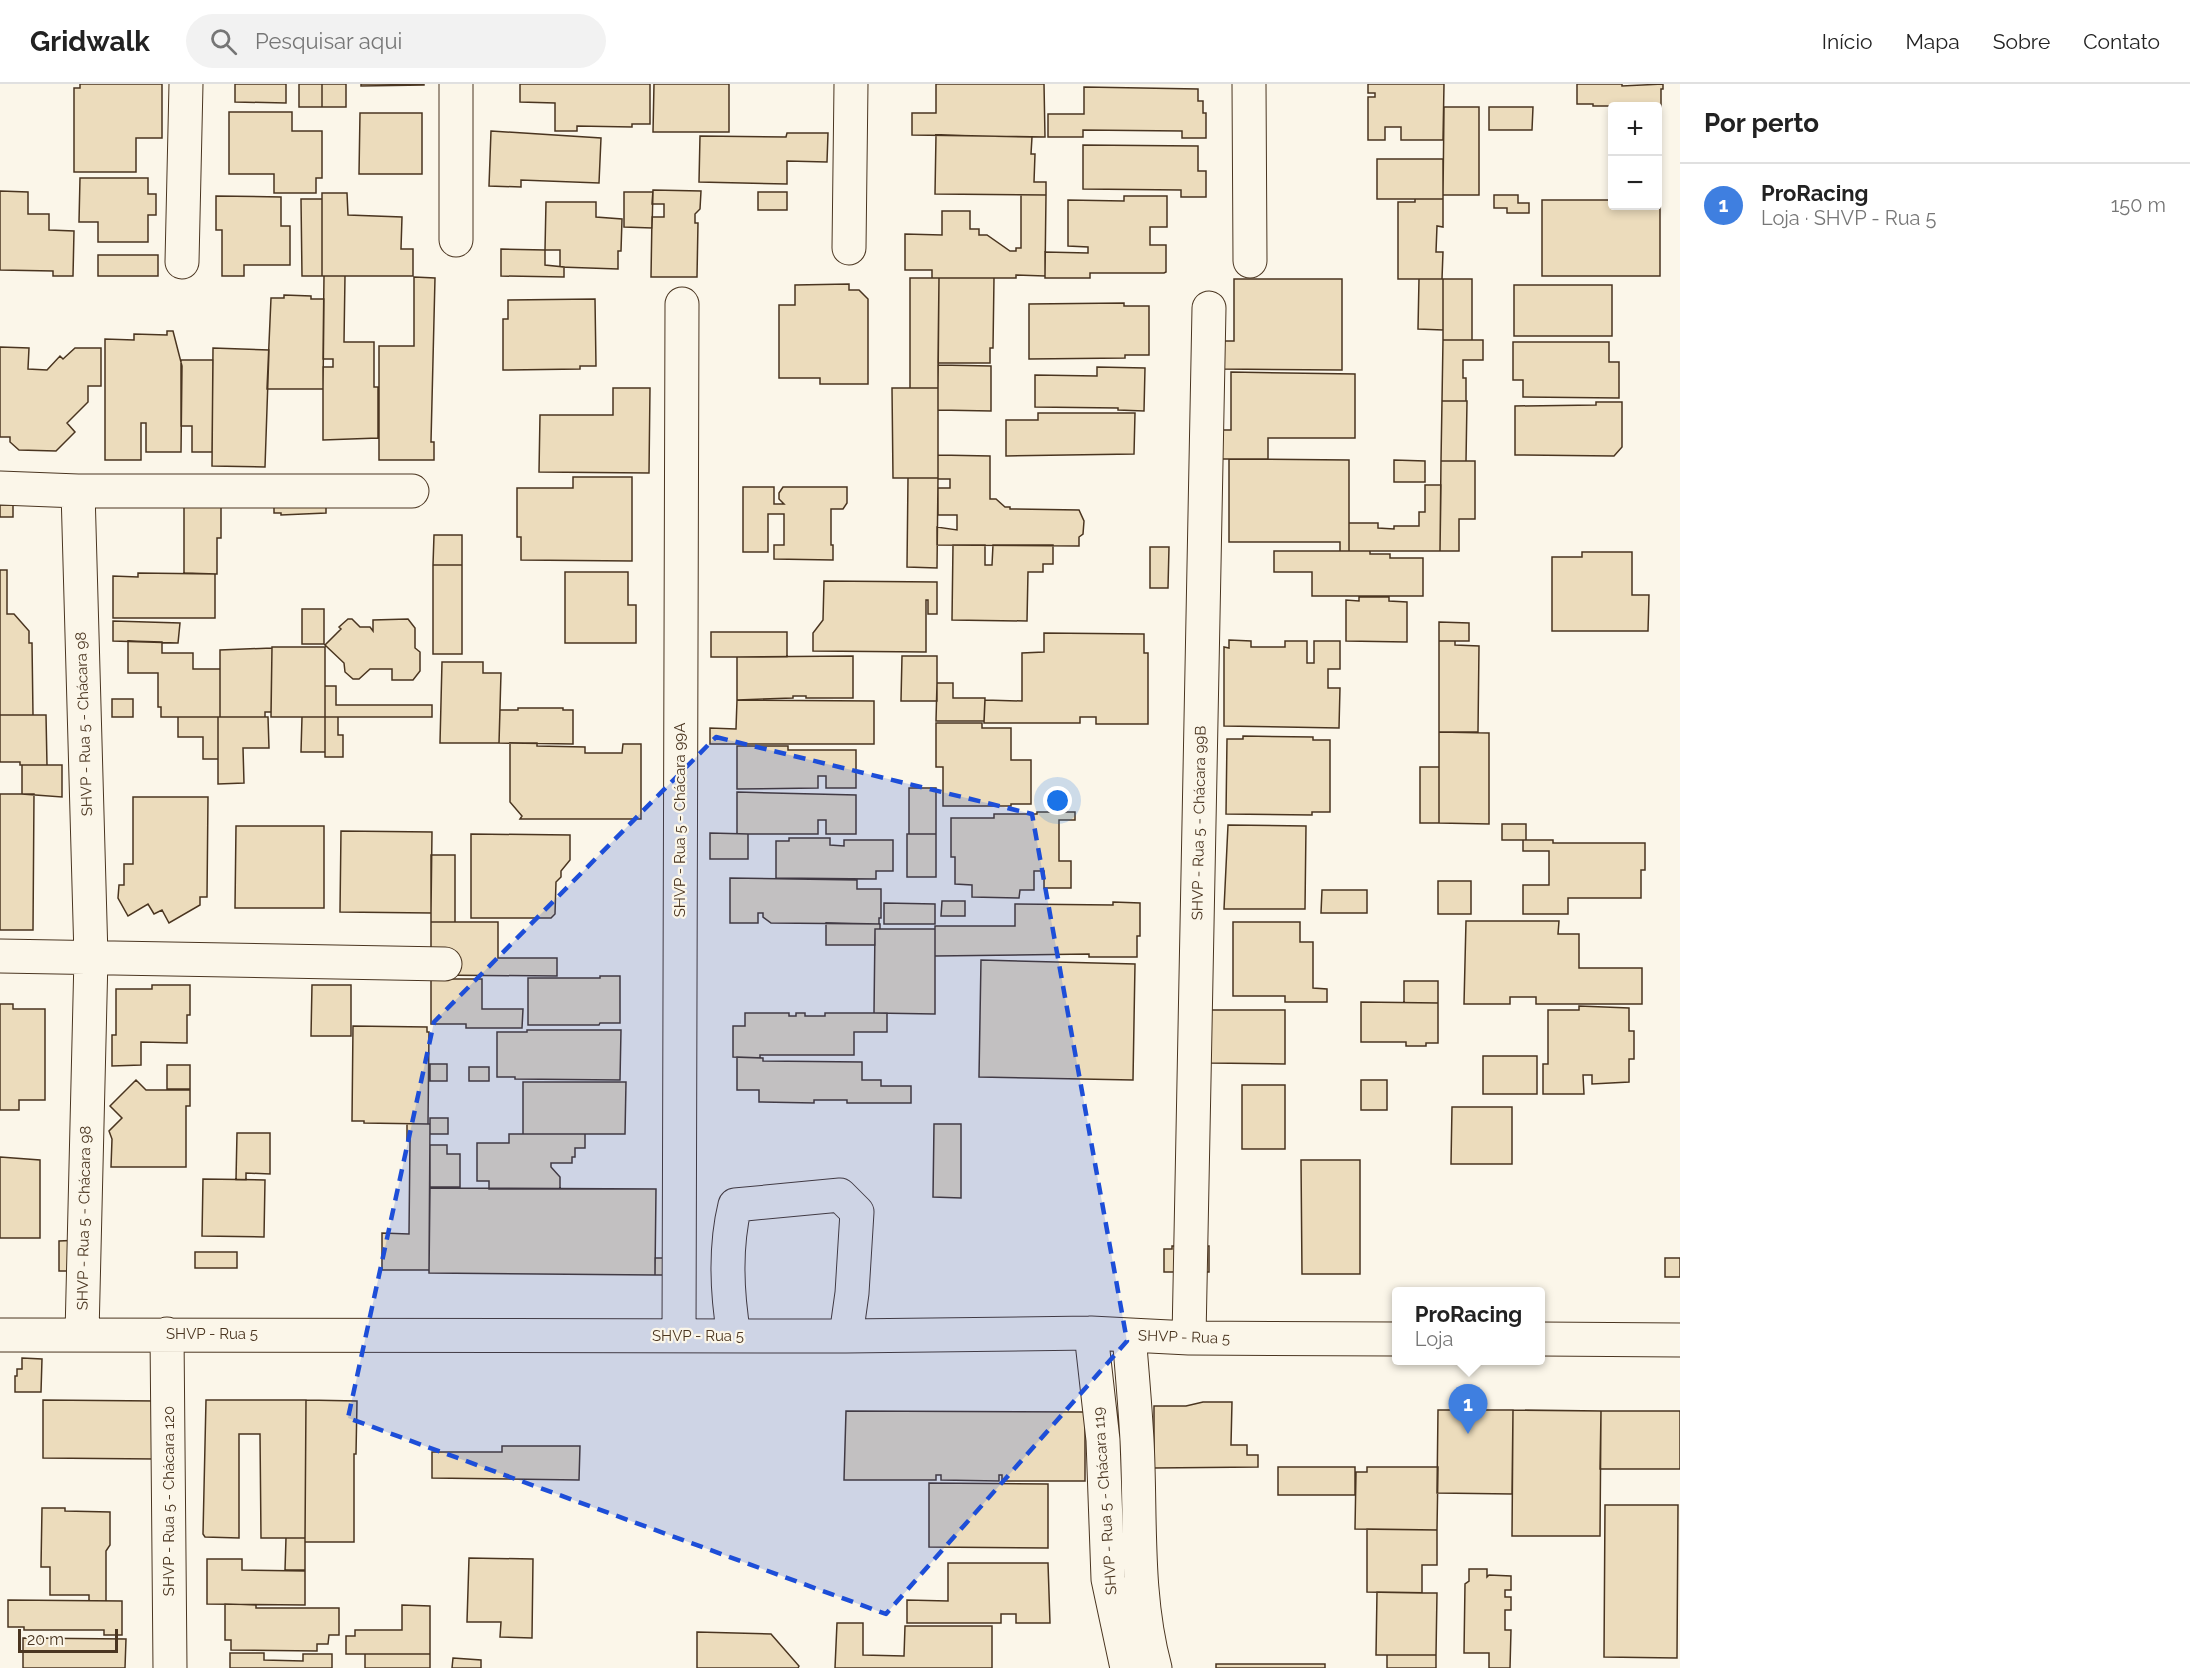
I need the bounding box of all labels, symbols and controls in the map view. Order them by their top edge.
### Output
search box [186,14,606,68]
text: Gridwalk [30,25,150,58]
icon: search [207,25,240,58]
text: Pesquisar aqui [255,28,402,54]
text: Início [1822,29,1872,54]
text: Mapa [1905,29,1960,54]
text: Sobre [1993,29,2050,54]
text: Contato [2083,29,2160,54]
map controls [1608,102,1662,210]
button: + [1608,102,1662,156]
text: Por perto [1704,108,1819,138]
button: − [1608,156,1662,210]
text: ProRacing [1761,180,1869,206]
text: 1 [1719,193,1728,217]
text: 150 m [2111,193,2166,217]
text: Loja · SHVP - Rua 5 [1761,206,1936,230]
street label: SHVP - Rua 5 - Chácara 98 [72,631,96,817]
street label: SHVP - Rua 5 - Chácara 99A [671,723,689,917]
street label: SHVP - Rua 5 - Chácara 99B [1188,726,1210,920]
your location [1043,786,1072,815]
street label: SHVP - Rua 5 - Chácara 98 [73,1125,95,1310]
popup [1392,1287,1545,1365]
text: ProRacing [1415,1301,1522,1327]
street label: SHVP - Rua 5 [166,1325,258,1343]
street label: SHVP - Rua 5 [1138,1326,1230,1348]
street label: SHVP - Rua 5 [652,1327,744,1345]
text: Loja [1415,1327,1453,1351]
pin: 1 [1448,1384,1488,1434]
street label: SHVP - Rua 5 - Chácara 120 [160,1406,178,1596]
street label: SHVP - Rua 5 - Chácara 119 [1089,1406,1121,1596]
scale bar [18,1626,118,1654]
text: 20 m [27,1630,64,1649]

